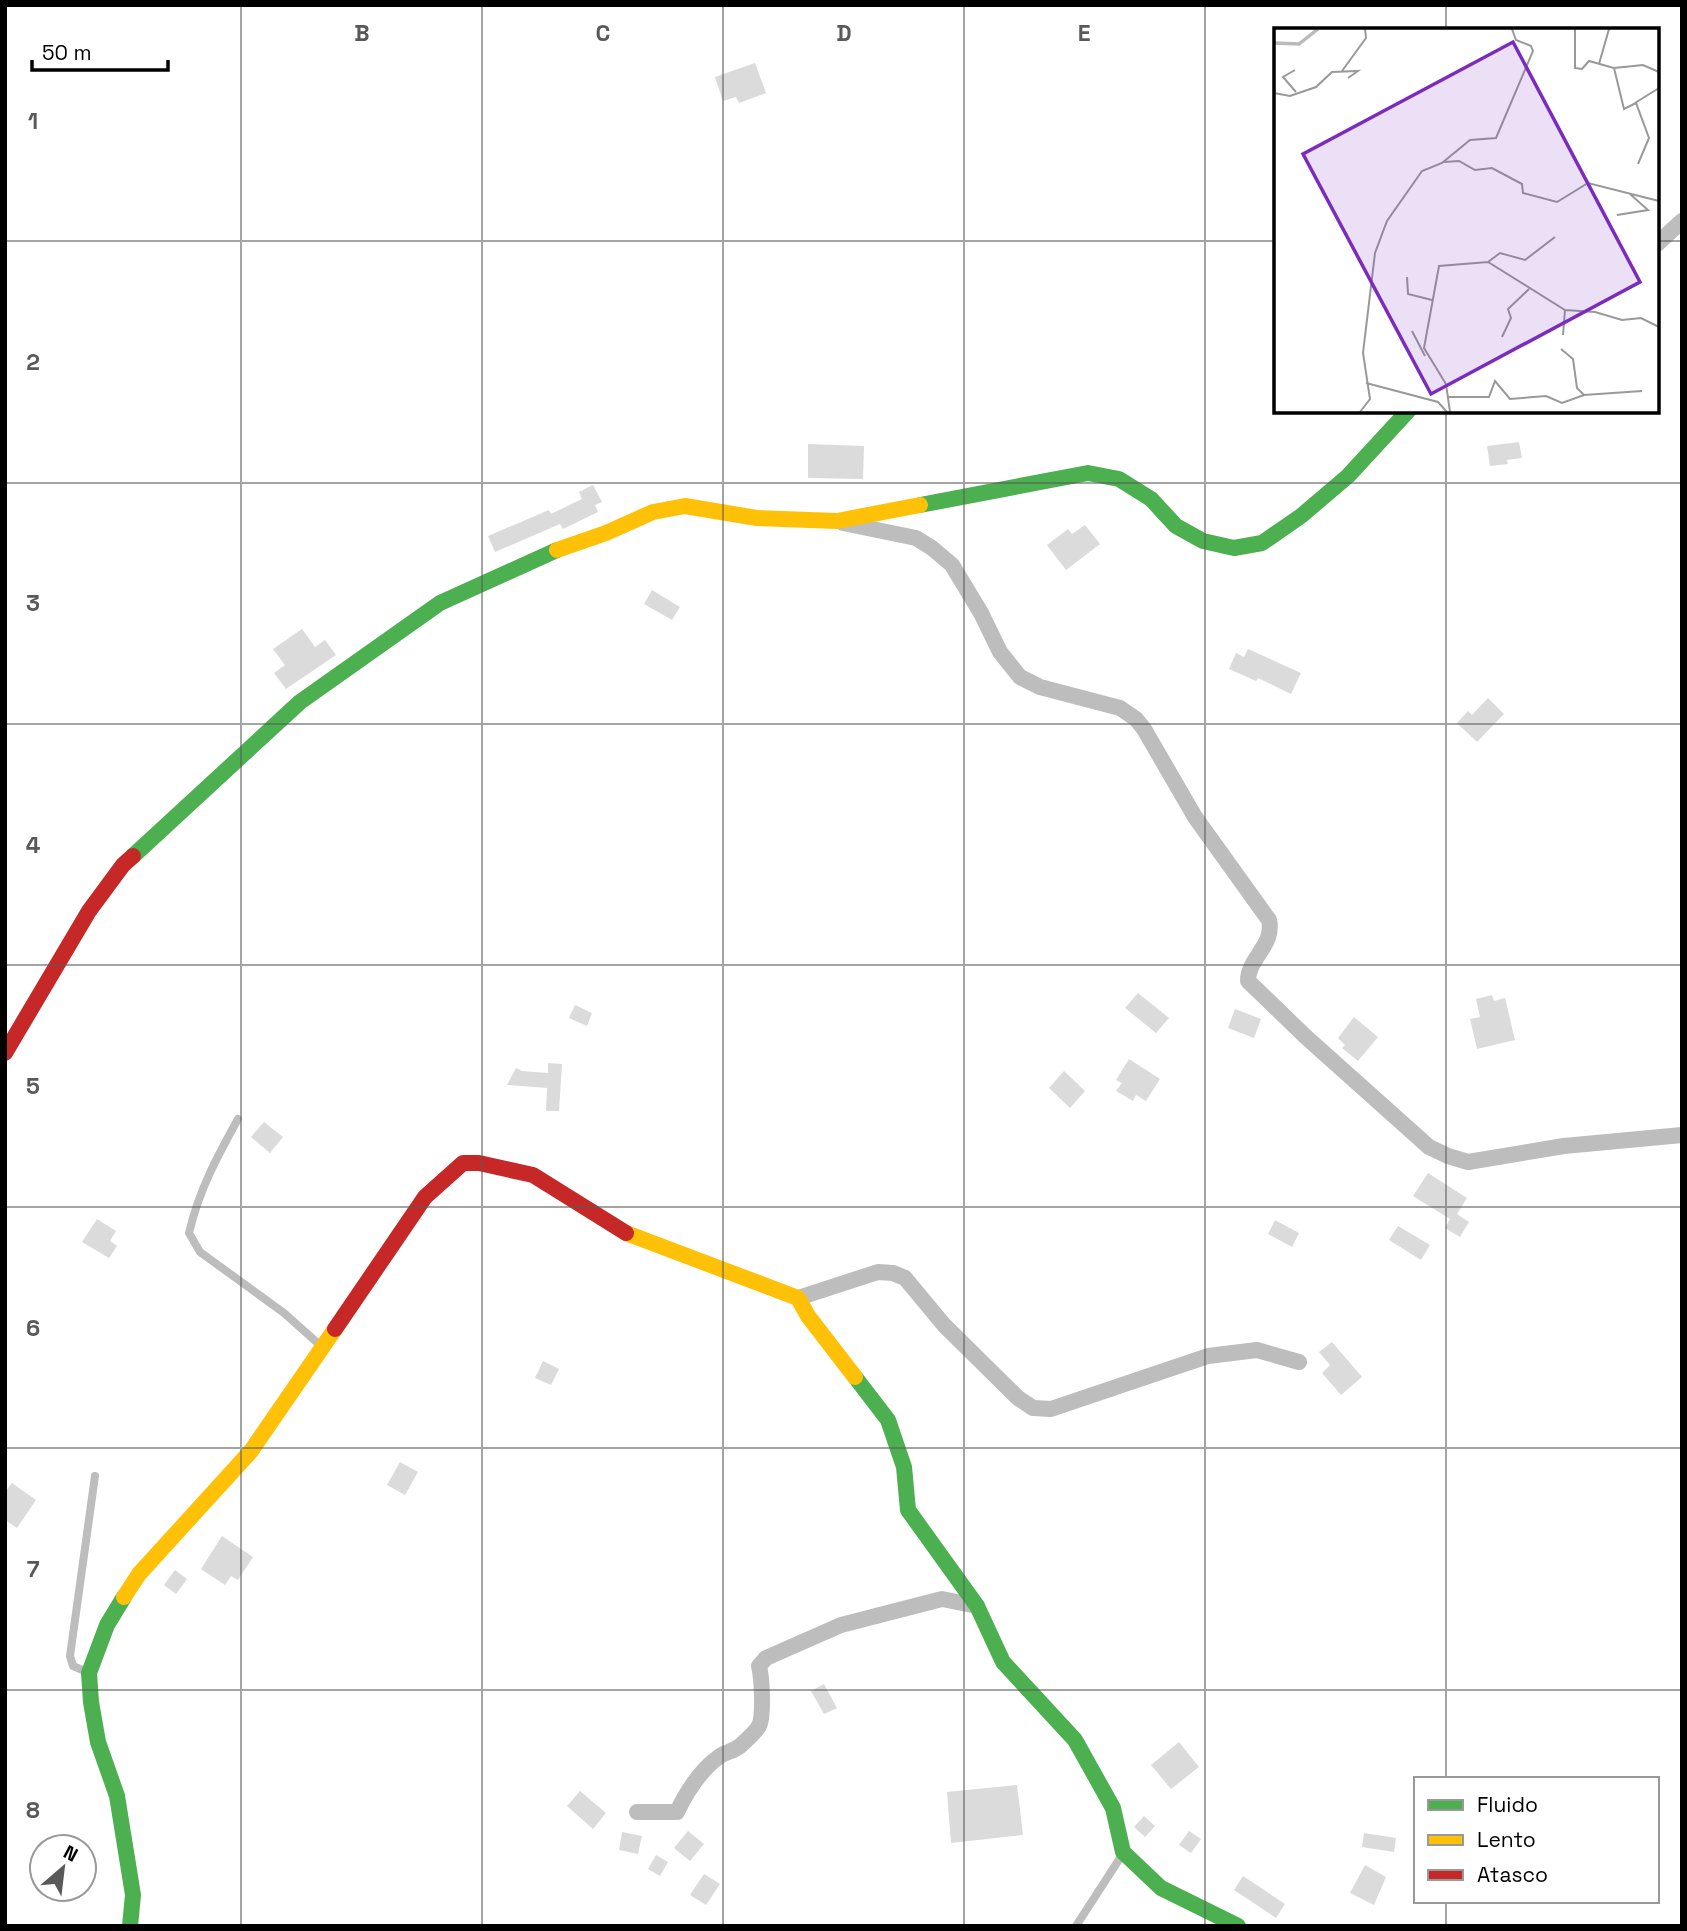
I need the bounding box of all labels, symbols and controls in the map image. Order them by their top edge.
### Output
text: B [354,18,370,48]
text: C [596,18,610,48]
text: D [836,18,852,48]
text: E [1078,18,1090,48]
scale bar [32,28,168,72]
inset map [1274,28,1659,413]
text: 50 m [42,39,92,66]
text: 1 [28,106,38,136]
text: 2 [26,347,40,377]
text: 3 [26,588,40,618]
text: 4 [26,830,41,860]
text: 5 [26,1071,40,1101]
text: 6 [26,1313,40,1343]
text: 7 [27,1554,40,1584]
legend [1414,1777,1659,1903]
text: Fluido [1477,1791,1538,1818]
text: 8 [26,1795,40,1825]
text: Lento [1477,1826,1536,1853]
north arrow [28,1833,98,1903]
text: N [59,1839,82,1867]
text: Atasco [1477,1861,1548,1888]

